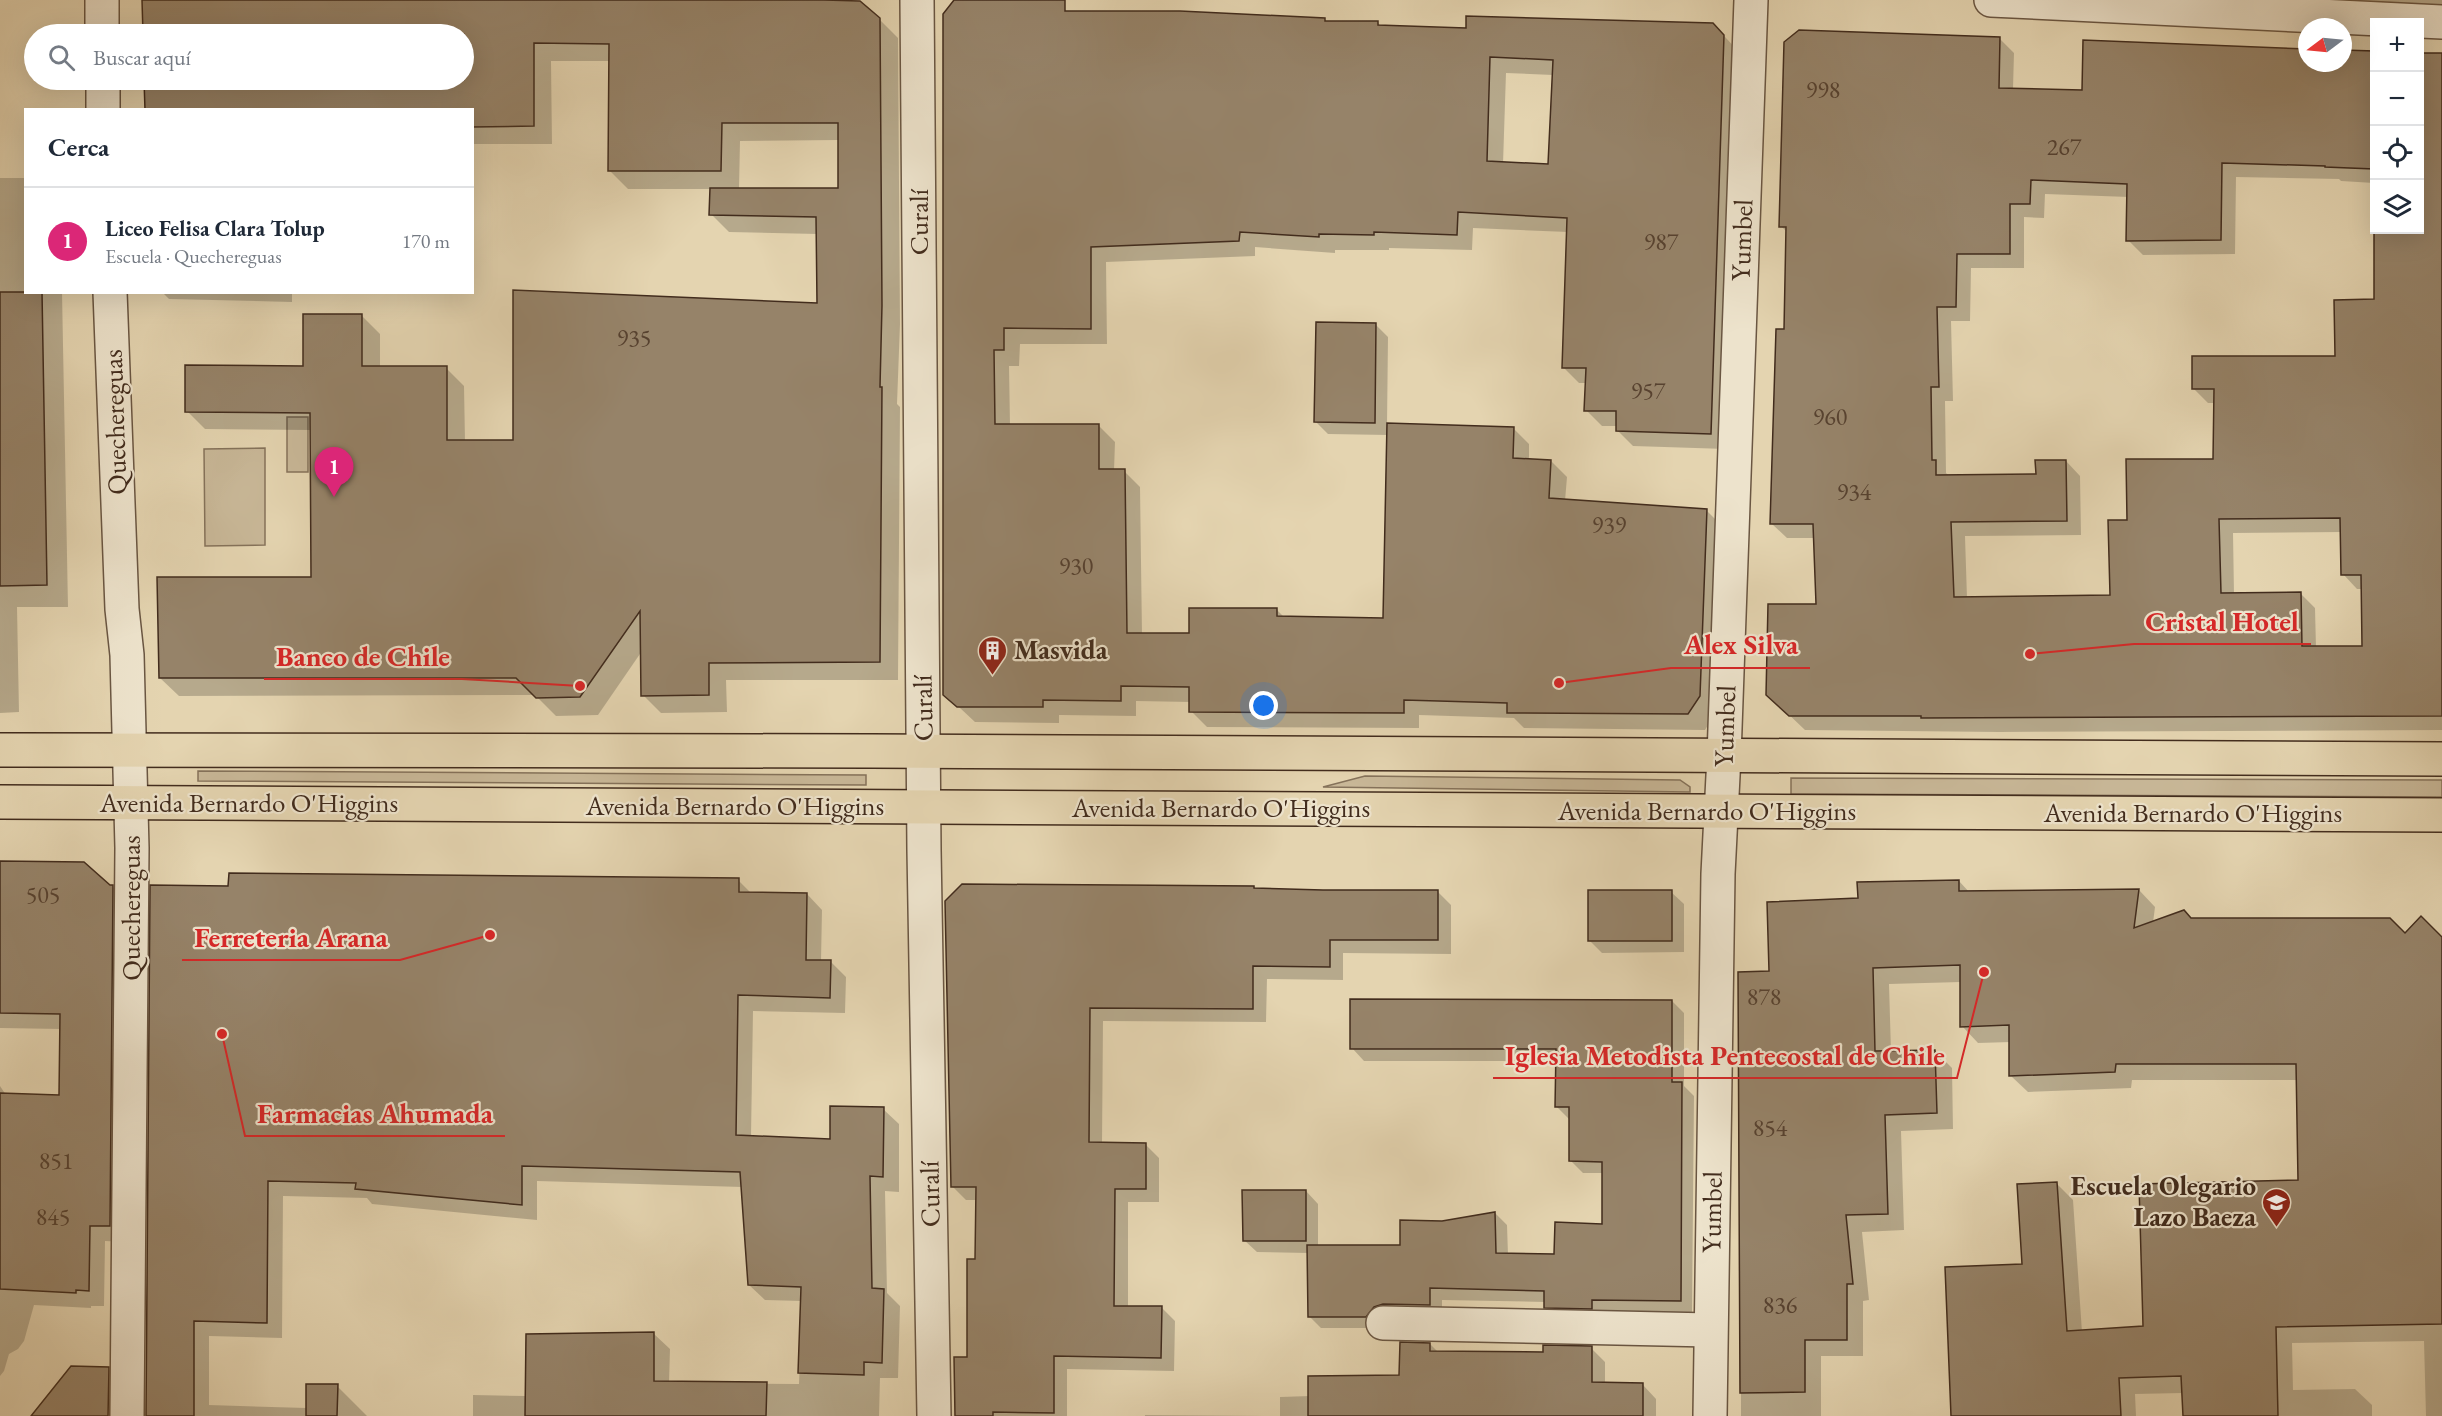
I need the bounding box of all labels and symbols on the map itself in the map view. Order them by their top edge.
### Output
north arrow [2298,18,2352,72]
house number: 998 [1806,74,1840,105]
house number: 267 [2047,131,2082,162]
street label: Curalí [901,188,936,255]
street label: Yumbel [1723,199,1760,281]
house number: 987 [1644,226,1679,257]
house number: 935 [617,322,651,353]
street label: Quechereguas [94,349,135,495]
house number: 957 [1631,375,1666,406]
house number: 960 [1813,401,1847,432]
pin: 1 [314,448,354,497]
house number: 934 [1837,476,1872,507]
house number: 939 [1592,509,1627,540]
house number: 930 [1059,550,1093,581]
callout: Cristal Hotel [2134,598,2311,644]
text: Cristal Hotel [2145,603,2299,639]
callout: Alex Silva [1671,622,1810,668]
text: Alex Silva [1683,626,1799,662]
place label: Masvida [1014,632,1108,667]
callout: Banco de Chile [264,633,462,679]
building icon: Masvida [977,634,1009,676]
text: Banco de Chile [276,638,450,674]
street label: Curalí [904,674,941,741]
street label: Yumbel [1706,685,1743,767]
your location [1249,691,1278,720]
street label: Avenida Bernardo O'Higgins [99,785,398,820]
street label: Avenida Bernardo O'Higgins [585,788,884,823]
street label: Avenida Bernardo O'Higgins [1071,790,1370,825]
street label: Avenida Bernardo O'Higgins [1557,793,1856,828]
street label: Avenida Bernardo O'Higgins [2043,795,2342,830]
street label: Quechereguas [113,835,148,981]
house number: 505 [26,879,60,910]
callout: Ferreteria Arana [182,914,400,960]
text: Ferreteria Arana [194,919,389,955]
house number: 878 [1747,981,1781,1012]
callout: Iglesia Metodista Pentecostal de Chile [1493,1032,1957,1078]
text: Iglesia Metodista Pentecostal de Chile [1505,1037,1945,1073]
callout: Farmacias Ahumada [245,1090,505,1136]
text: Farmacias Ahumada [257,1095,494,1131]
house number: 854 [1753,1112,1788,1143]
house number: 851 [39,1145,73,1176]
street label: Curalí [911,1160,948,1227]
place label: Escuela Olegario Lazo Baeza [2071,1168,2256,1234]
street label: Yumbel [1693,1171,1730,1253]
school or university icon: Escuela Olegario Lazo Baeza [2261,1186,2293,1228]
house number: 845 [36,1201,70,1232]
house number: 836 [1763,1289,1797,1320]

